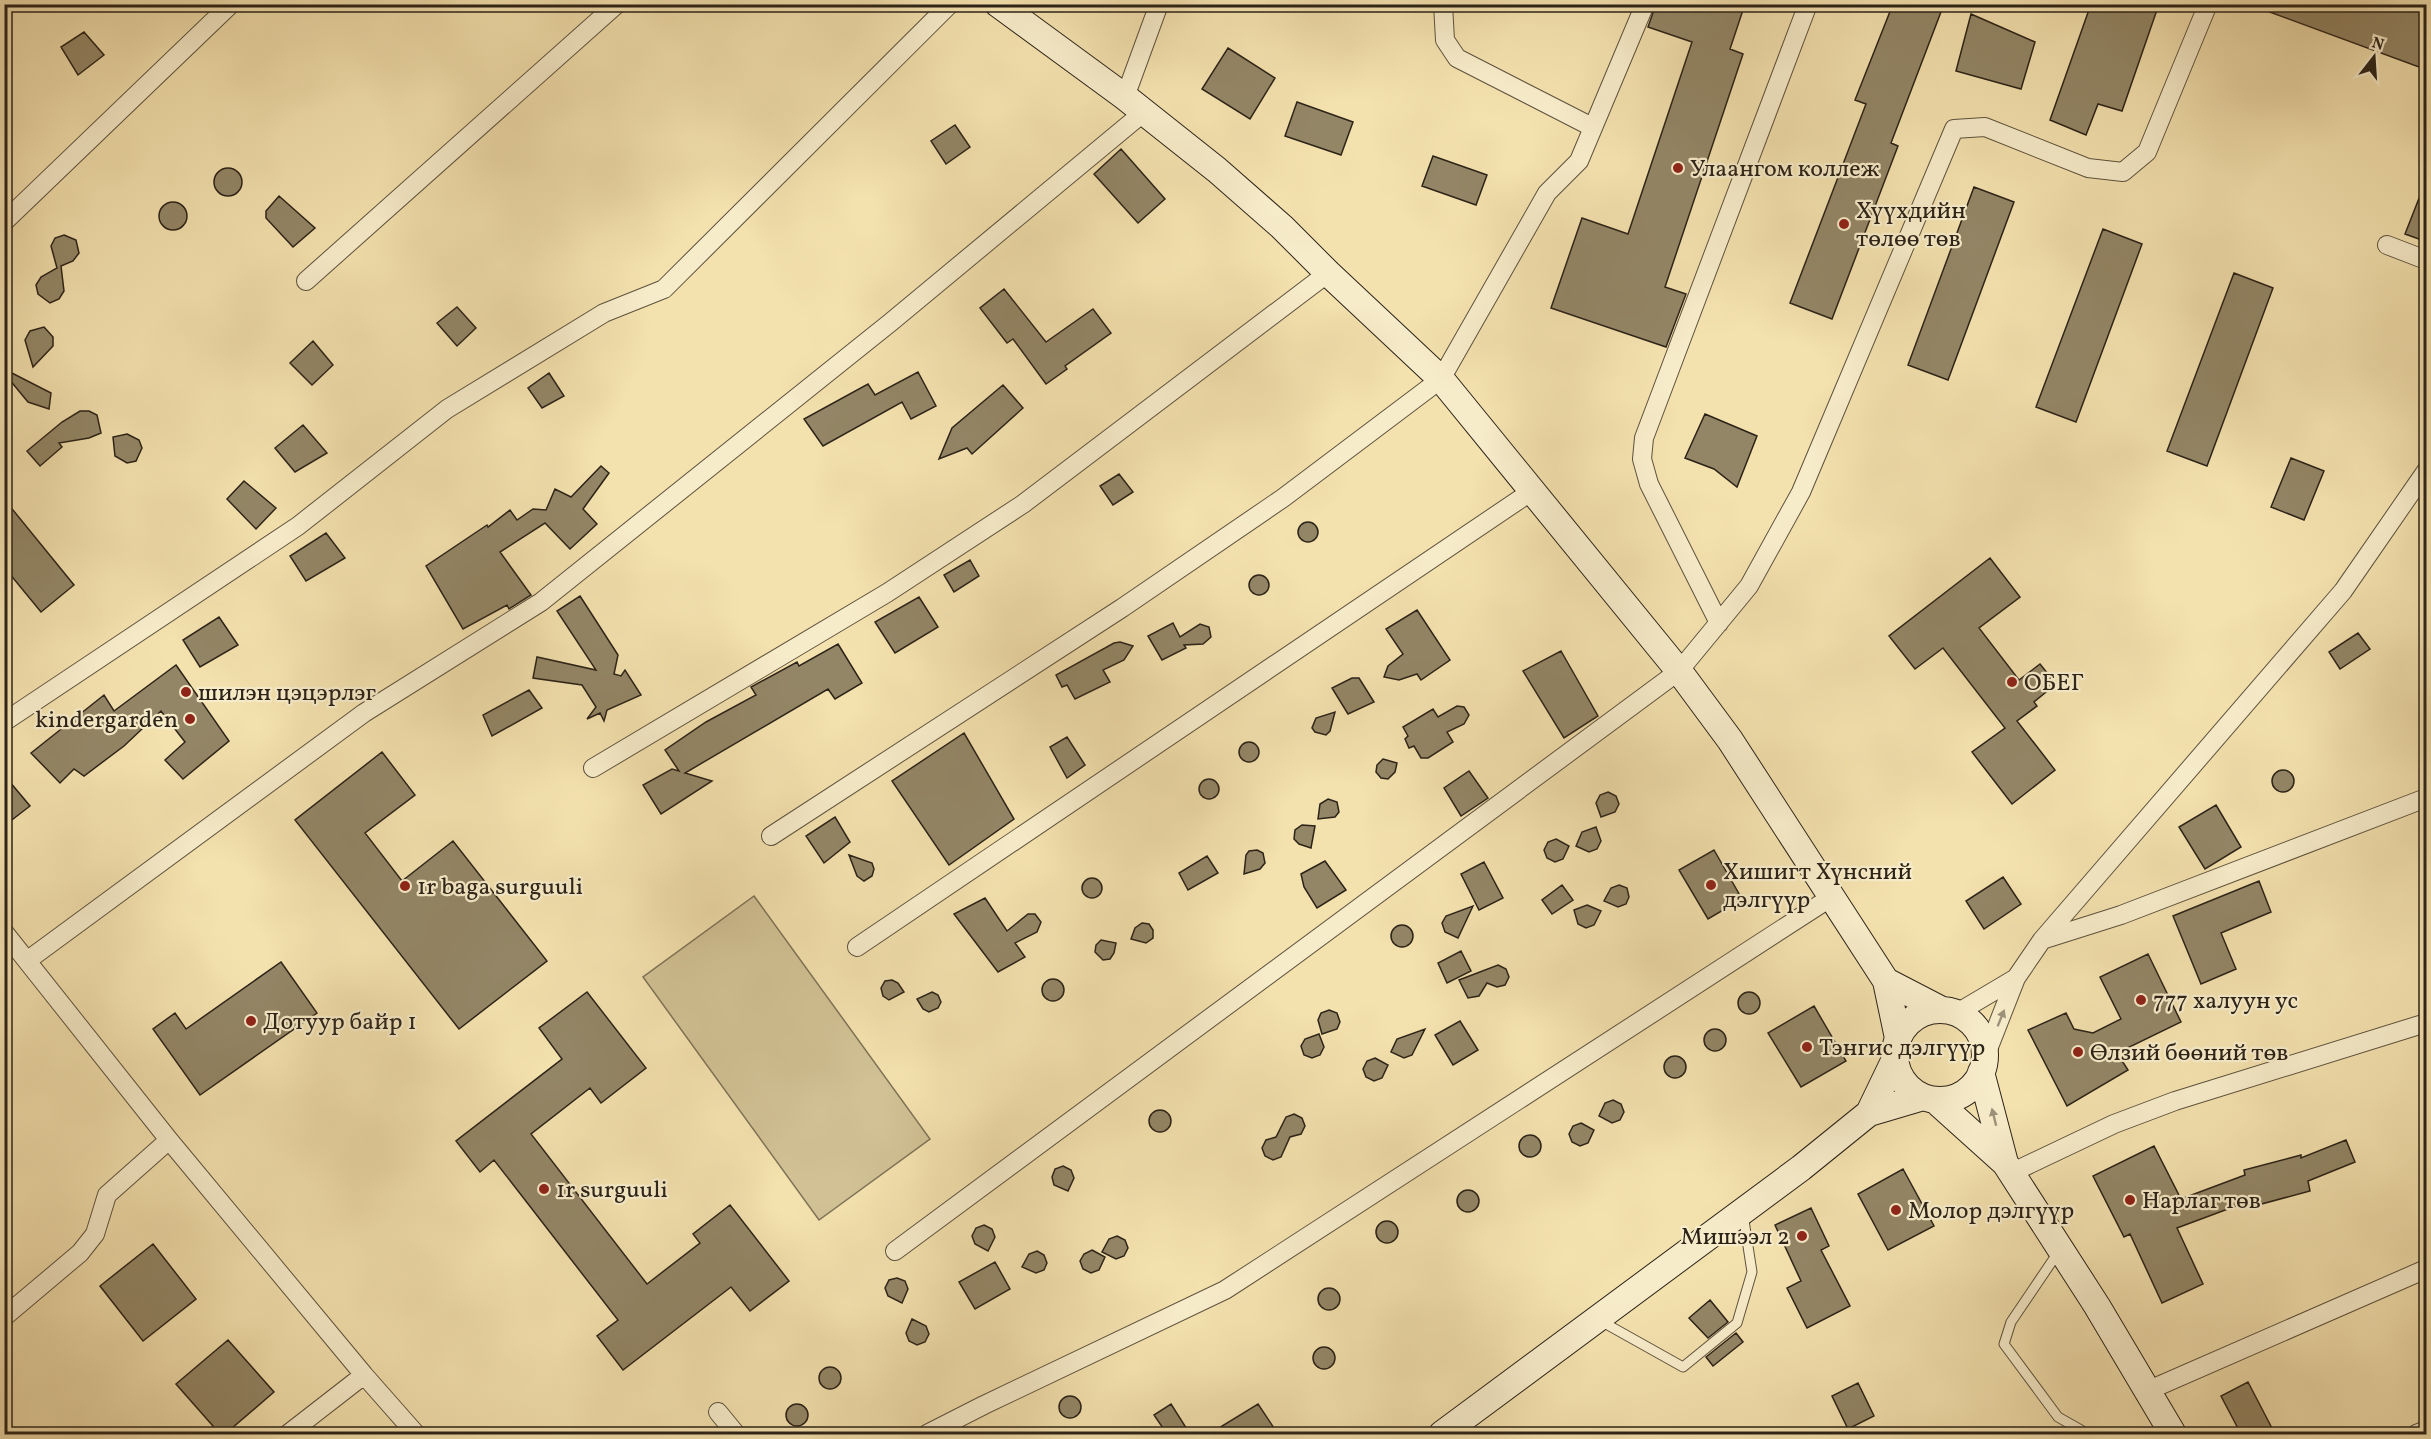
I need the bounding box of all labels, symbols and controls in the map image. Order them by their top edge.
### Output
north arrow [2344,27,2404,87]
text: N [2369,32,2387,57]
place label: Улаангом коллеж [1690,153,1880,187]
marker: Улаангом коллеж [1671,161,1685,175]
place label: Хүүхдийн төлөө төв [1856,195,1966,257]
marker: Хүүхдийн төлөө төв [1837,217,1851,231]
place label: ОБЕГ [2024,667,2084,701]
marker: ОБЕГ [2005,675,2019,689]
place label: шилэн цэцэрлэг [198,677,376,711]
marker: шилэн цэцэрлэг [179,685,193,699]
place label: kindergarden [35,704,178,738]
marker: kindergarden [183,712,197,726]
place label: Хишигт Хүнсний дэлгүүр [1723,856,1912,918]
place label: 1r baga surguuli [417,871,583,905]
marker: Хишигт Хүнсний дэлгүүр [1704,878,1718,892]
marker: 1r baga surguuli [398,879,412,893]
place label: 777 халуун ус [2153,985,2298,1019]
marker: 777 халуун ус [2134,993,2148,1007]
place label: Дотуур байр 1 [263,1006,417,1040]
one-way arrow [1996,1008,2006,1026]
marker: Дотуур байр 1 [244,1014,258,1028]
place label: Тэнгис дэлгүүр [1819,1032,1985,1066]
place label: Өлзий бөөний төв [2090,1037,2288,1071]
marker: Тэнгис дэлгүүр [1800,1040,1814,1054]
marker: Өлзий бөөний төв [2071,1045,2085,1059]
one-way arrow [1988,1108,1998,1126]
place label: 1r surguuli [556,1174,668,1208]
marker: 1r surguuli [537,1182,551,1196]
place label: Нарлаг төв [2142,1185,2261,1219]
marker: Нарлаг төв [2123,1193,2137,1207]
place label: Молор дэлгүүр [1908,1195,2074,1229]
marker: Молор дэлгүүр [1889,1203,1903,1217]
place label: Мишээл 2 [1680,1221,1790,1255]
marker: Мишээл 2 [1795,1229,1809,1243]

